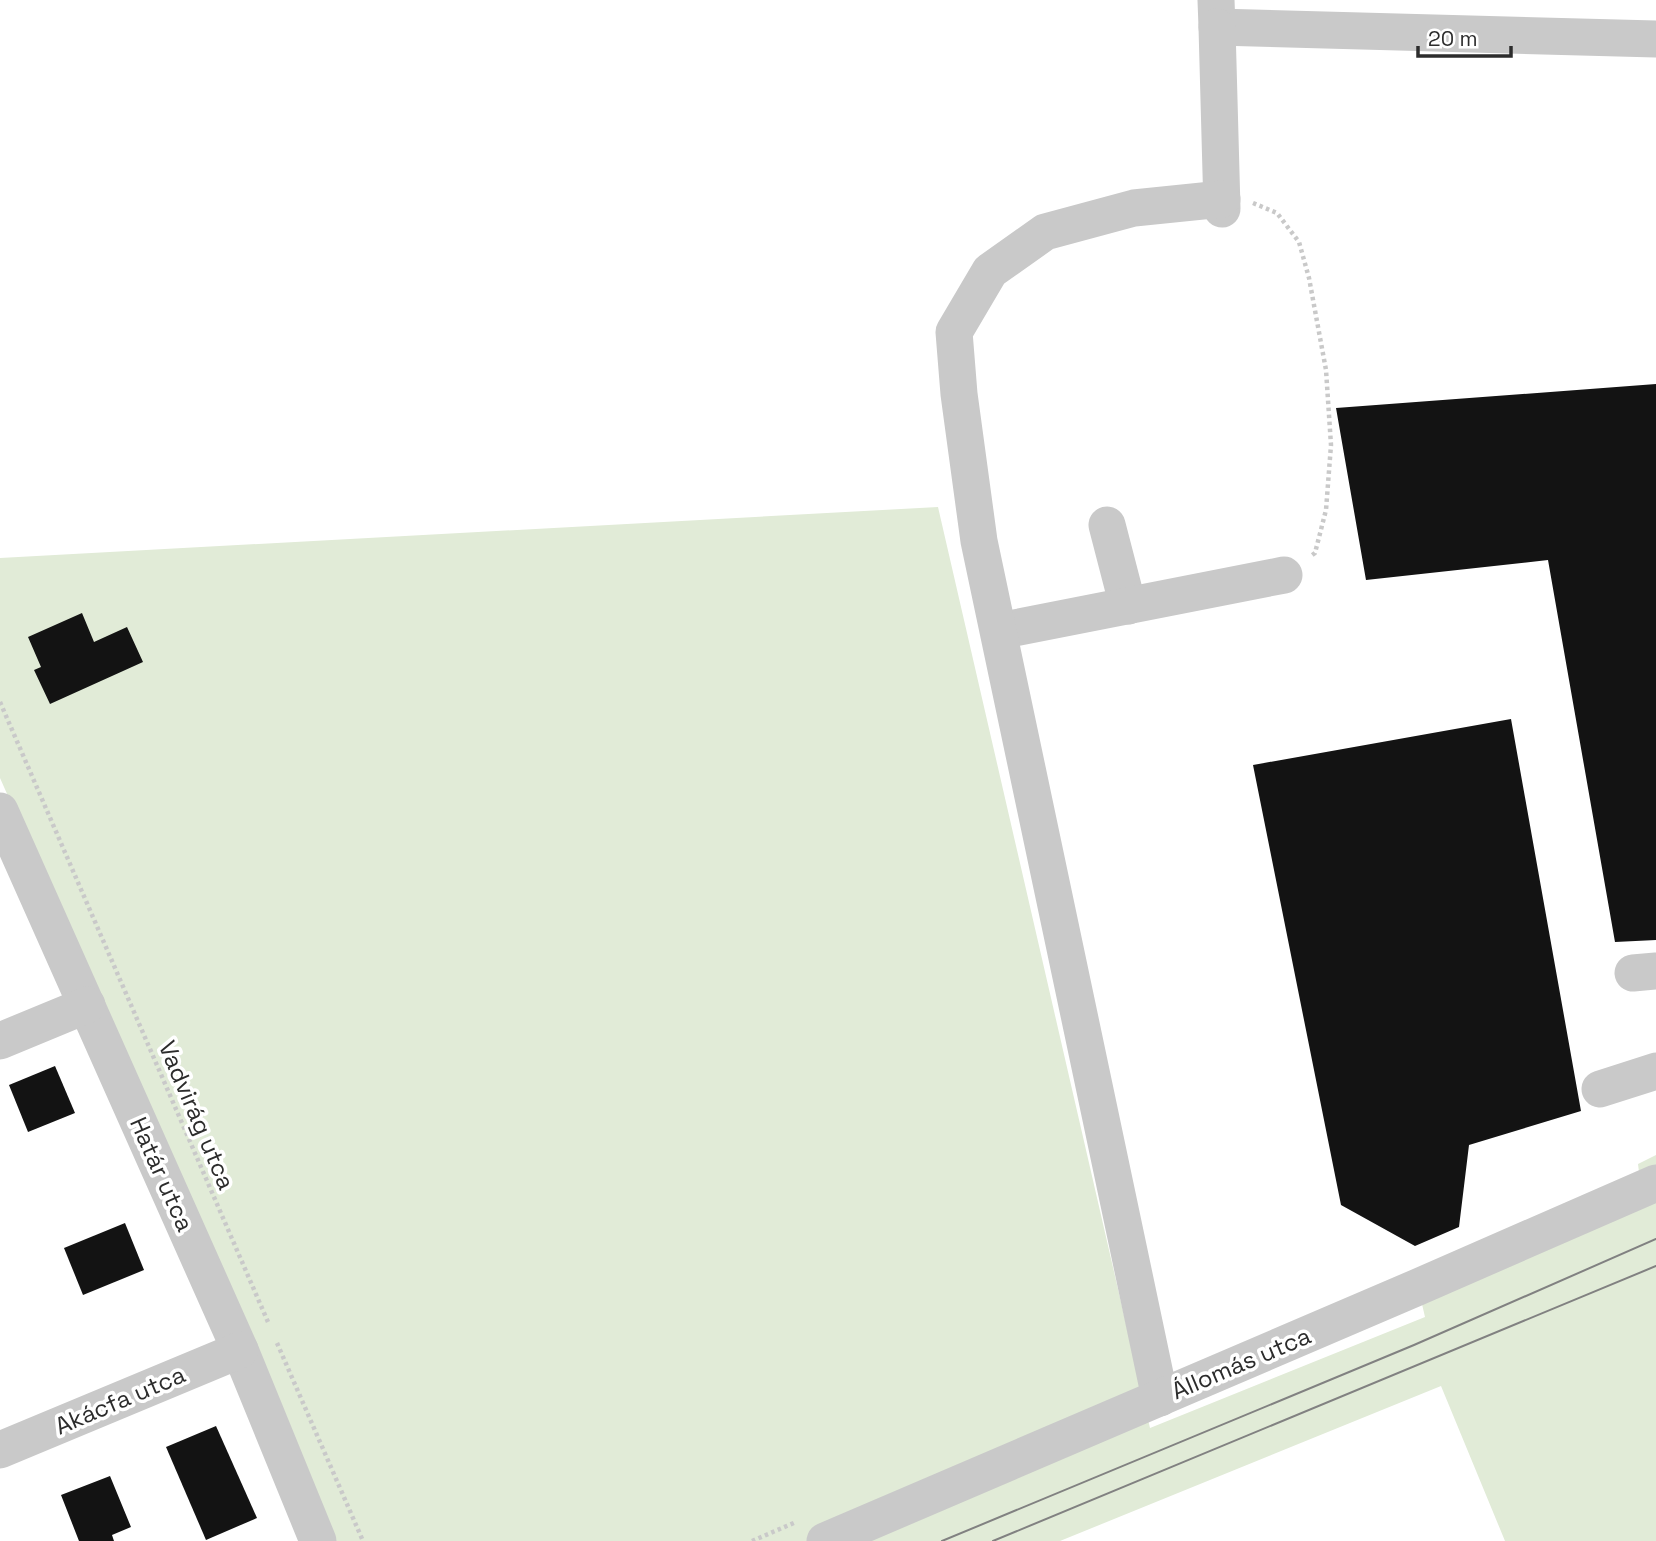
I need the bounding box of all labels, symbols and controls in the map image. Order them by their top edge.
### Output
scale bar [1418,14,1511,58]
text: 20 m [1428,25,1478,52]
street label: Vadvirág utca [152,1036,242,1194]
street label: Határ utca [123,1112,201,1236]
street label: Állomás utca [1167,1320,1316,1406]
street label: Akácfa utca [50,1359,190,1441]

